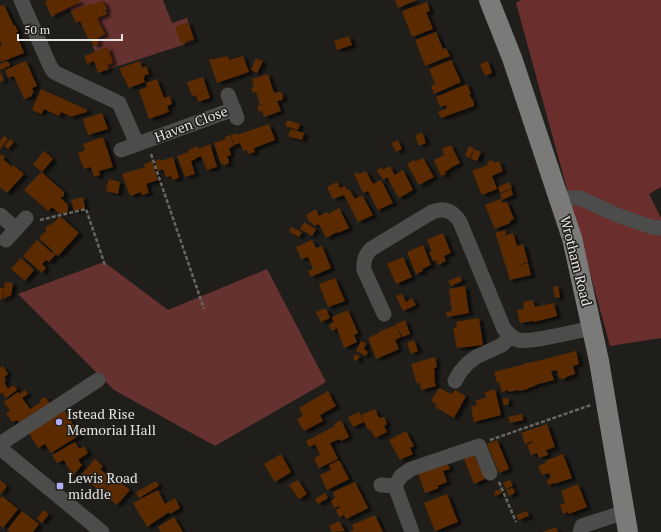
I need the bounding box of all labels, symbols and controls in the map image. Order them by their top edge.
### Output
scale bar [18,16,122,42]
text: 50 m [24,22,51,37]
street label: Haven Close [151,101,230,146]
street label: Wrotham Road [556,214,597,308]
place label: Istead Rise Memorial Hall [67,404,156,439]
marker: Istead Rise Memorial Hall [54,417,64,427]
place label: Lewis Road middle [68,468,138,503]
marker: Lewis Road middle [55,481,65,491]

